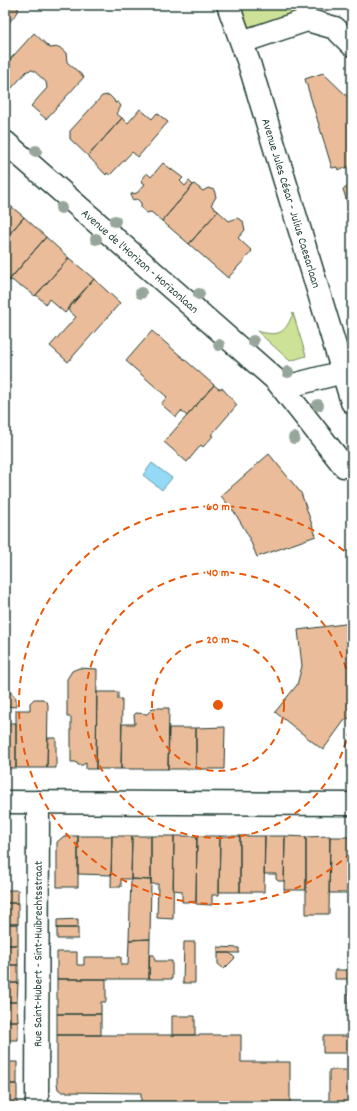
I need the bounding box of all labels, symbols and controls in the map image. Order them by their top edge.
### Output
street label: Avenue Jules César - Julius Caesarlaan [256,117,324,291]
street label: Avenue de l'Horizon - Horizonlaan [77,206,202,318]
text: 60 m [206,499,230,516]
text: 40 m [207,565,229,582]
text: 20 m [207,632,229,649]
centre of rings [211,698,225,712]
street label: Rue Saint-Hubert - Sint-Huibrechtsstraat [30,860,48,1047]

